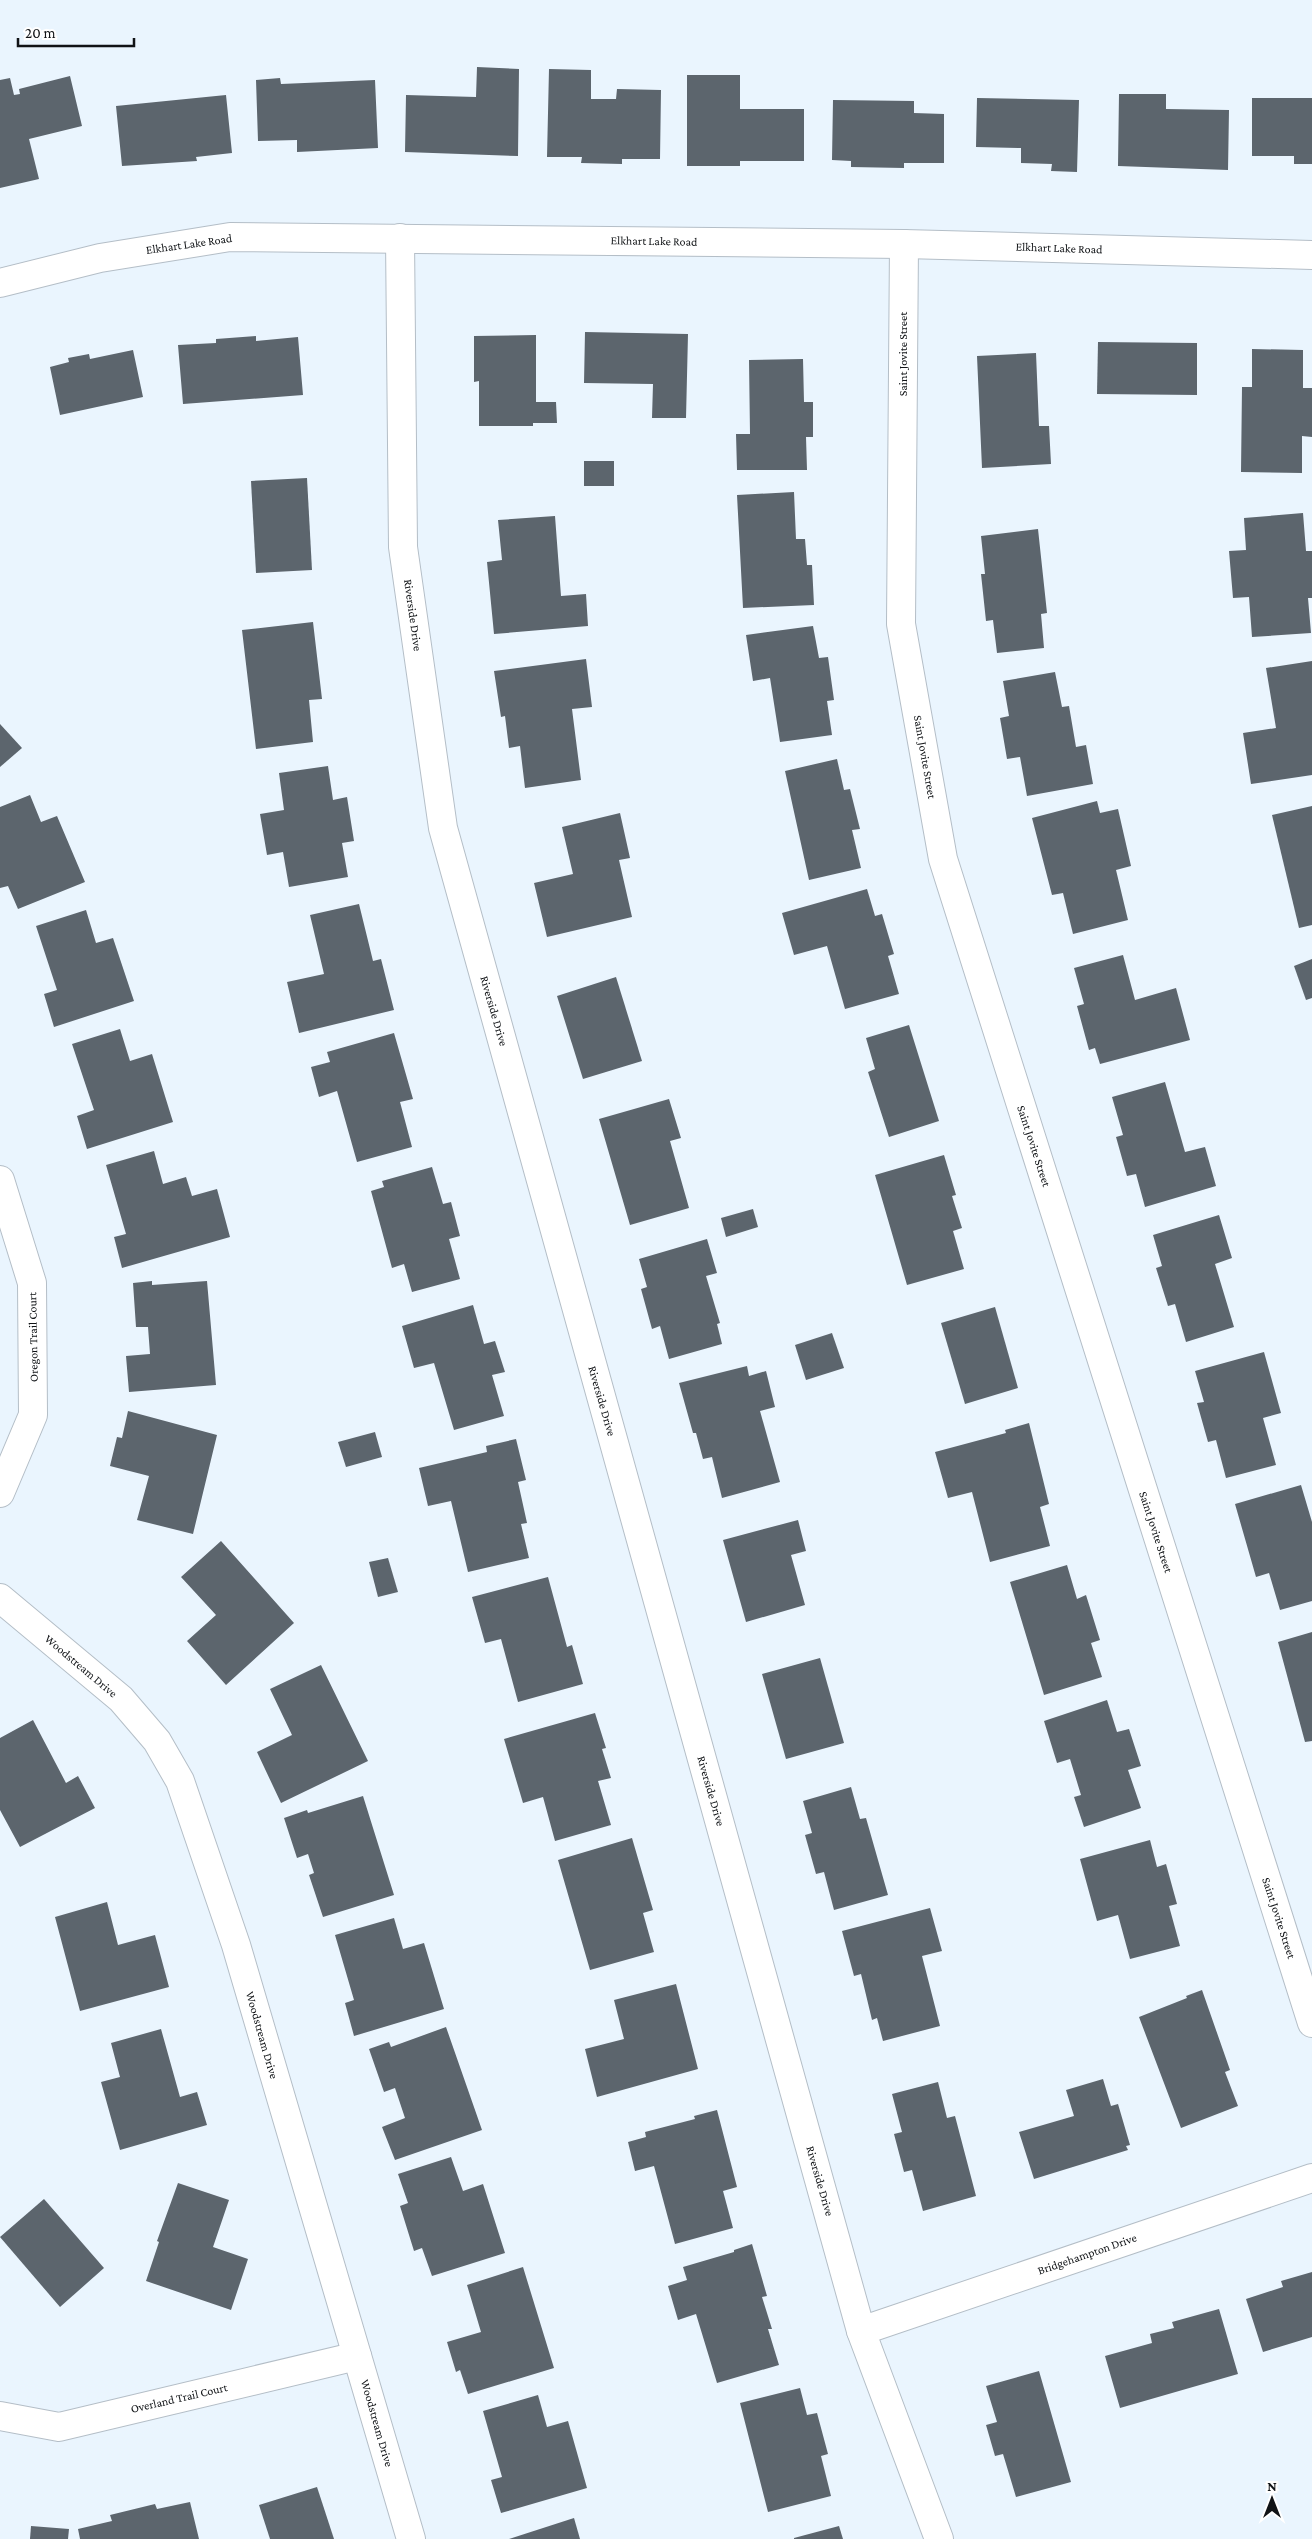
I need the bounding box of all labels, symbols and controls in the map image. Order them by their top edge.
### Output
scale bar [18,15,134,47]
text: 20 m [25,25,56,41]
street label: Elkhart Lake Road [145,231,234,257]
street label: Elkhart Lake Road [610,233,698,249]
street label: Elkhart Lake Road [1015,239,1103,257]
street label: Saint Jovite Street [896,311,910,396]
street label: Riverside Drive [401,578,425,652]
street label: Saint Jovite Street [911,714,939,801]
street label: Riverside Drive [477,974,511,1048]
street label: Saint Jovite Street [1014,1104,1054,1189]
street label: Oregon Trail Court [25,1291,41,1382]
street label: Riverside Drive [585,1364,619,1438]
street label: Saint Jovite Street [1136,1490,1176,1575]
street label: Woodstream Drive [42,1632,120,1700]
street label: Riverside Drive [694,1754,728,1828]
street label: Saint Jovite Street [1259,1876,1299,1961]
street label: Woodstream Drive [243,1990,281,2080]
street label: Riverside Drive [803,2144,837,2218]
street label: Bridgehampton Drive [1036,2230,1138,2278]
street label: Woodstream Drive [358,2378,396,2468]
street label: Overland Trail Court [129,2380,230,2416]
north arrow [1247,2474,1297,2524]
text: N [1267,2478,1277,2494]

